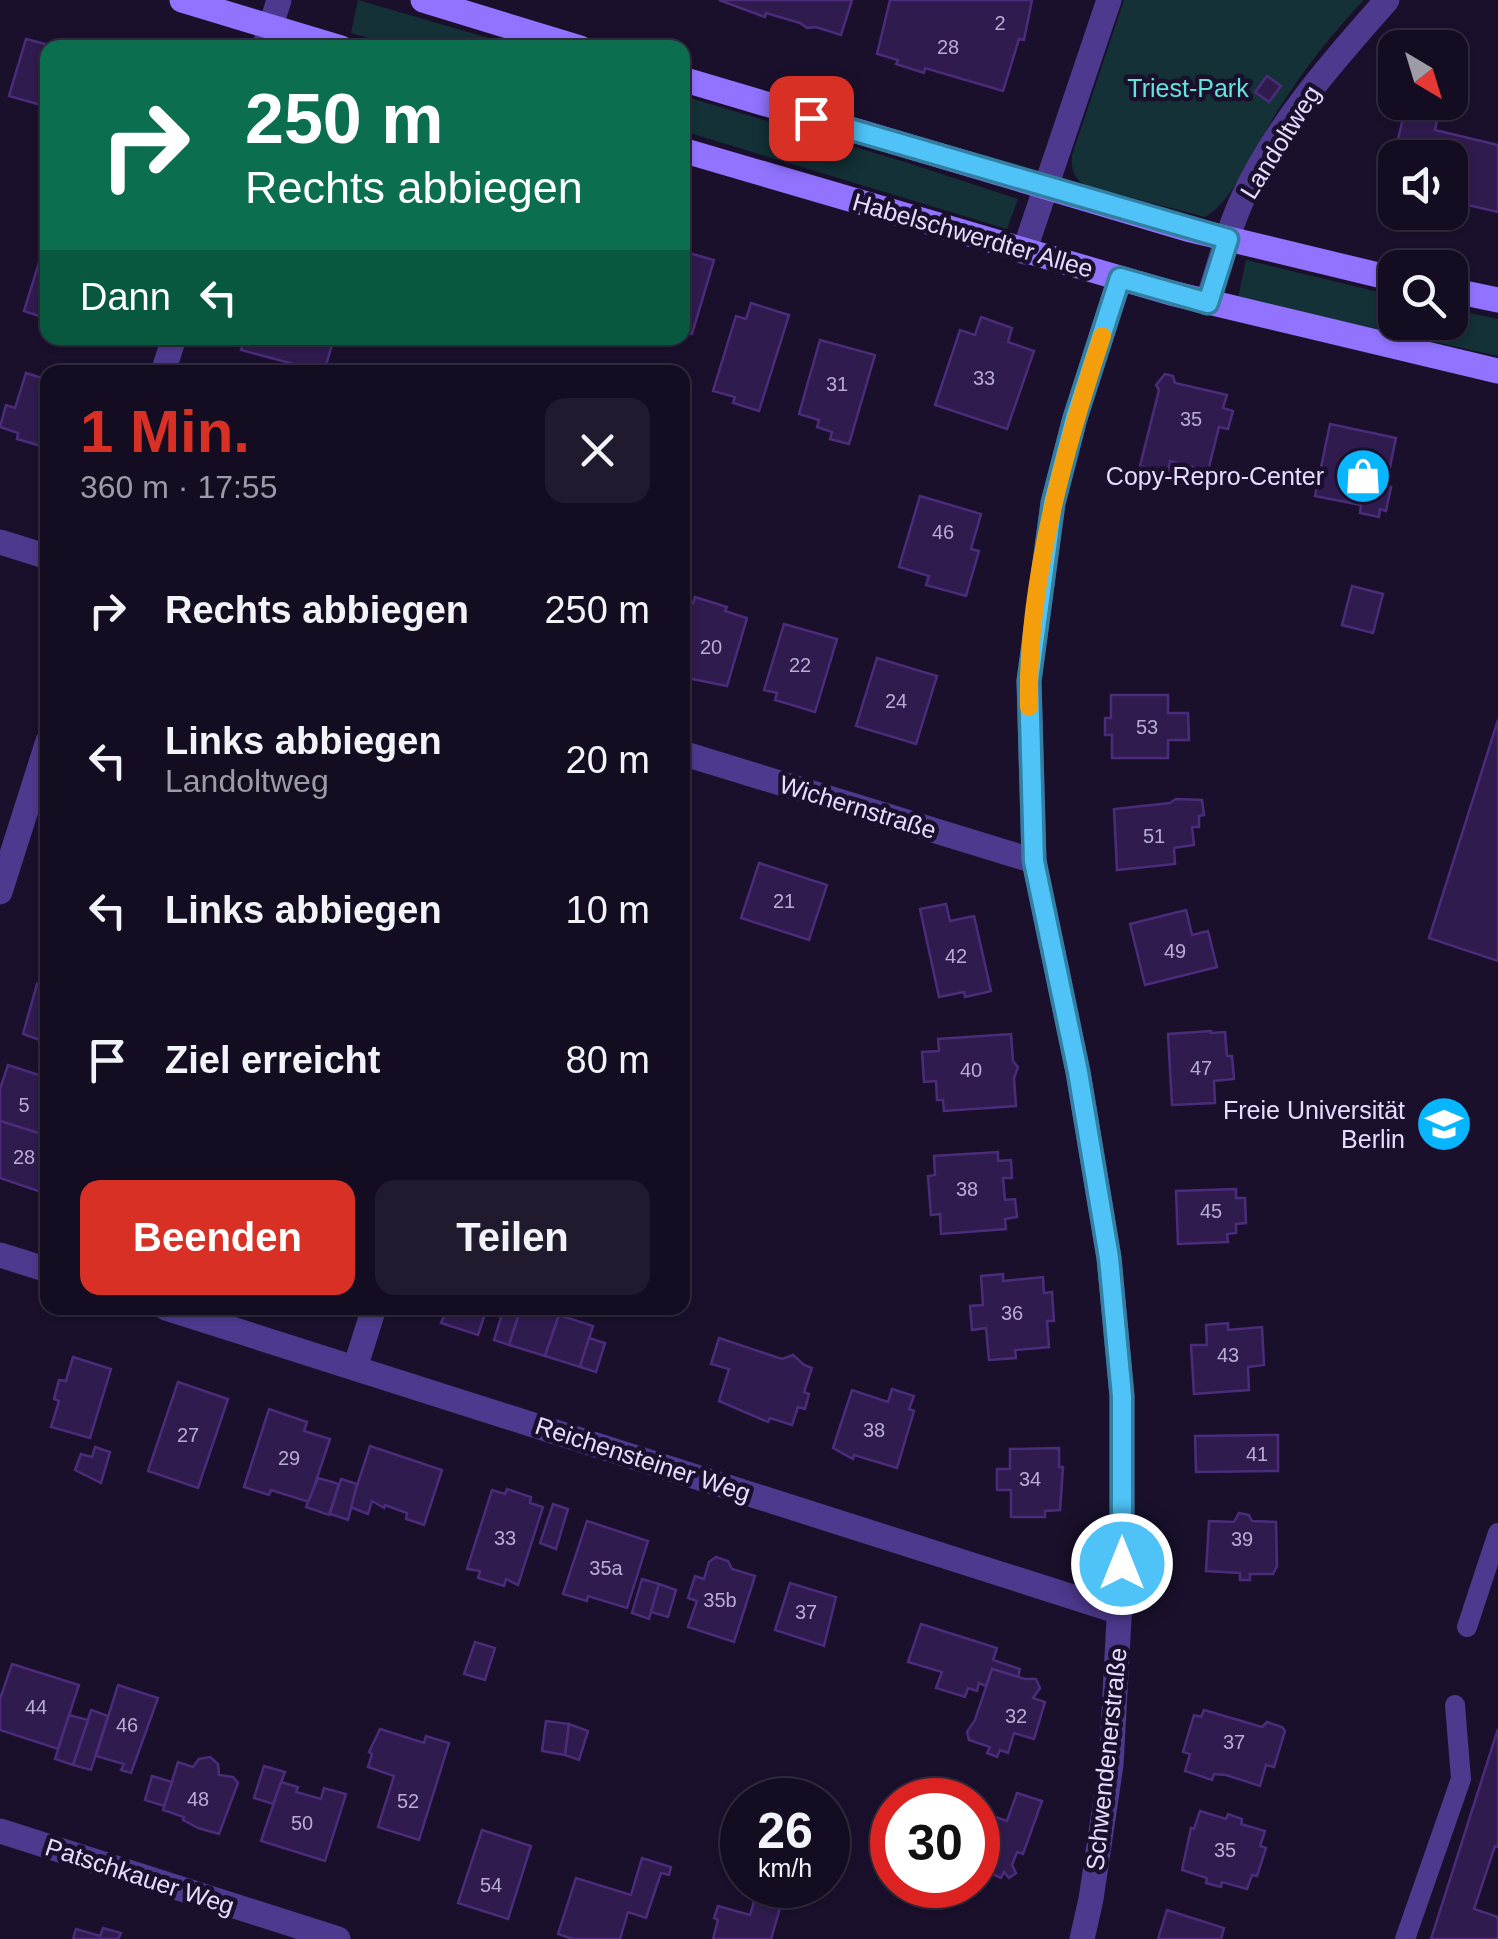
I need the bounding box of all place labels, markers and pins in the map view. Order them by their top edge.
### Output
pin [769,76,854,161]
shop icon: Copy-Repro-Center [1333,446,1393,506]
place label: Copy-Repro-Center [1106,462,1324,490]
school or university icon: Freie Universität Berlin [1414,1094,1474,1154]
place label: Freie Universität Berlin [1223,1096,1405,1153]

